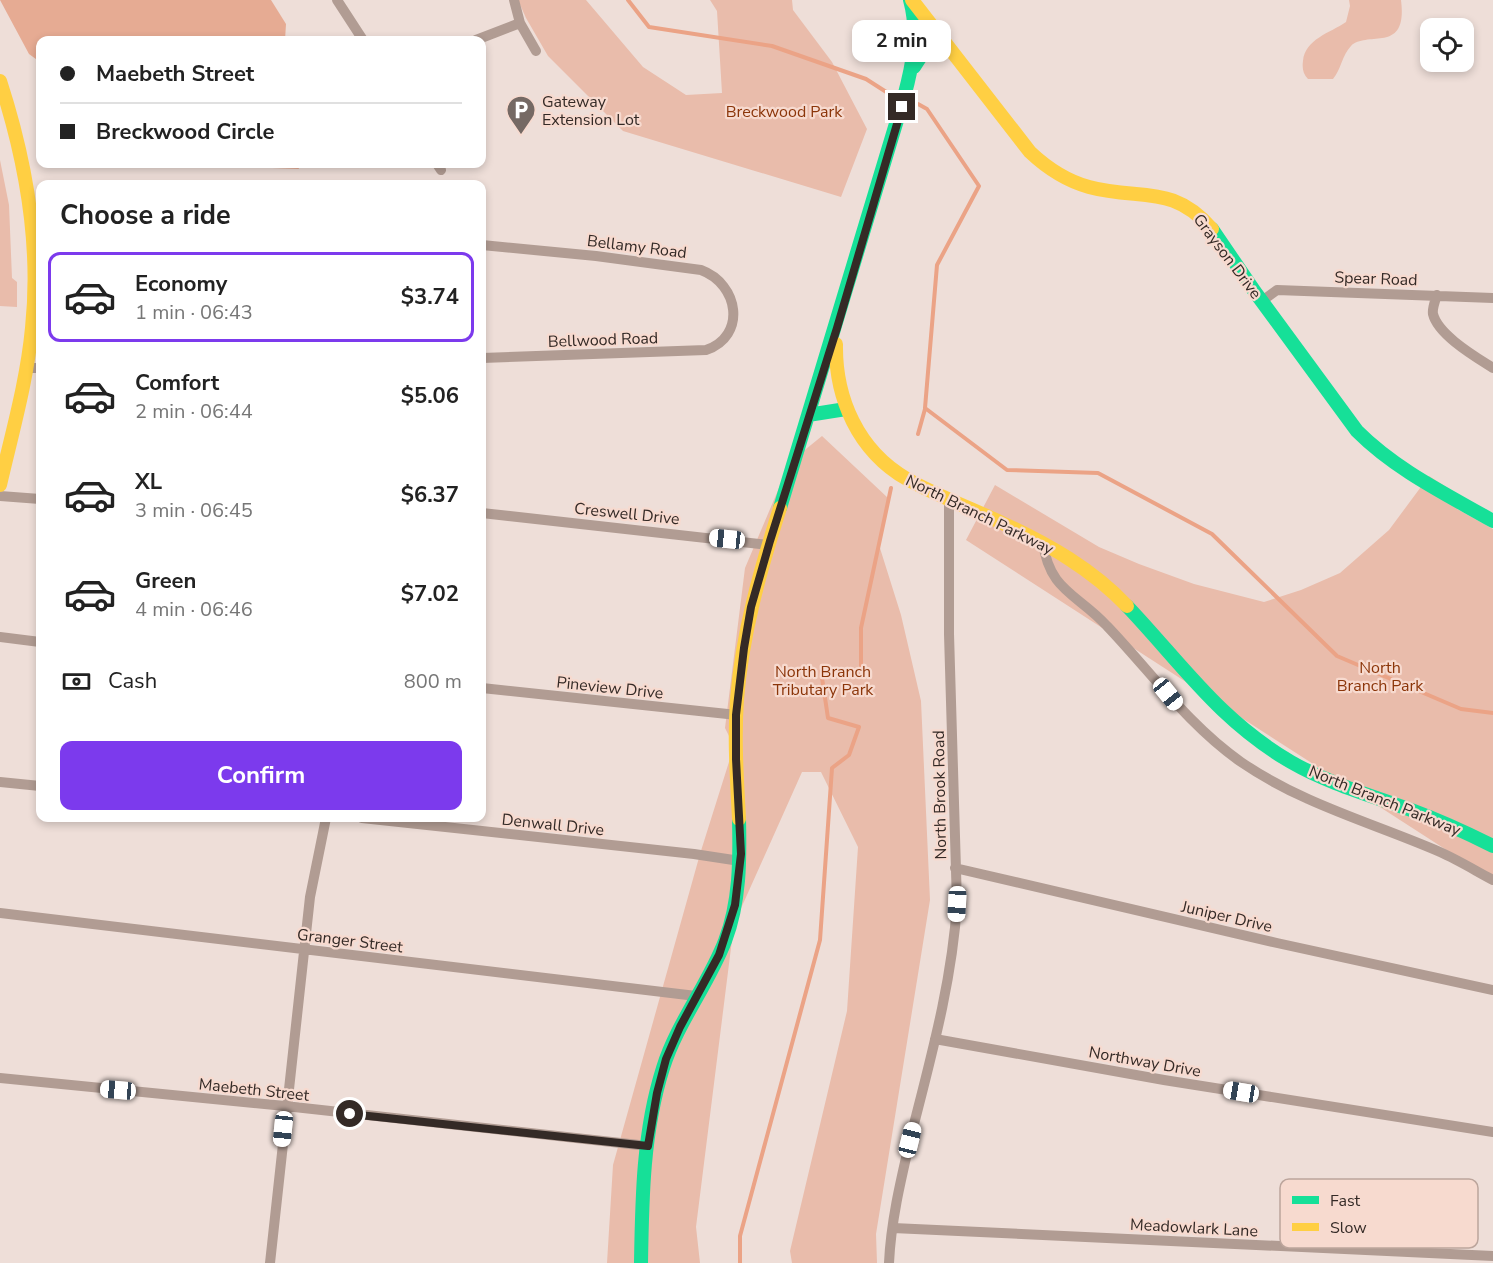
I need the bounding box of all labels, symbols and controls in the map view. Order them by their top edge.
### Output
map controls [1420,18,1474,72]
button: locate [1420,18,1474,72]
callout: 2 min [852,20,952,62]
text: 2 min [876,27,927,54]
text: Maebeth Street [96,59,254,89]
place label: Gateway Extension Lot [542,91,640,131]
route end [888,93,915,120]
parking icon: Gateway Extension Lot [505,94,537,136]
park label: Breckwood Park [726,101,843,123]
text: Breckwood Circle [96,117,275,147]
text: Choose a ride [60,197,231,234]
street label: Grayson Drive [1188,209,1267,304]
street label: Bellamy Road [586,230,688,264]
street label: Spear Road [1334,267,1418,291]
text: Economy [135,269,227,299]
icon: car [63,270,117,324]
text: $3.74 [401,282,459,312]
text: 1 min · 06:43 [135,299,253,326]
street label: Bellwood Road [547,327,659,353]
text: Comfort [135,368,219,398]
icon: car [63,369,117,423]
text: $5.06 [401,381,459,411]
text: 2 min · 06:44 [135,398,253,425]
text: XL [135,467,162,497]
icon: car [63,468,117,522]
street label: North Branch Parkway [902,470,1058,561]
text: $6.37 [401,480,459,510]
text: 3 min · 06:45 [135,497,253,524]
street label: Creswell Drive [573,498,681,530]
car [708,528,746,550]
text: Green [135,566,196,596]
icon: car [63,567,117,621]
text: $7.02 [401,579,459,609]
text: 4 min · 06:46 [135,596,253,623]
park label: North Branch Park [1337,657,1424,697]
park label: North Branch Tributary Park [773,661,874,701]
icon: cash [60,665,93,698]
text: Cash [108,666,157,696]
text: 800 m [404,668,462,695]
street label: Pineview Drive [555,671,664,705]
car [1150,674,1186,714]
street label: North Brook Road [928,730,952,860]
button: Confirm [60,741,462,810]
street label: North Branch Parkway [1305,760,1465,842]
street label: Denwall Drive [501,809,605,841]
car [947,886,967,922]
street label: Juniper Drive [1178,896,1274,938]
street label: Granger Street [296,924,404,958]
street label: Northway Drive [1087,1041,1203,1083]
street label: Maebeth Street [198,1073,311,1107]
car [99,1079,137,1101]
car [1222,1080,1260,1104]
route start [336,1100,363,1127]
car [272,1110,294,1148]
car [897,1120,923,1160]
legend [1280,1179,1478,1248]
text: Fast [1330,1190,1361,1212]
street label: Meadowlark Lane [1129,1214,1258,1242]
text: Slow [1330,1217,1367,1239]

